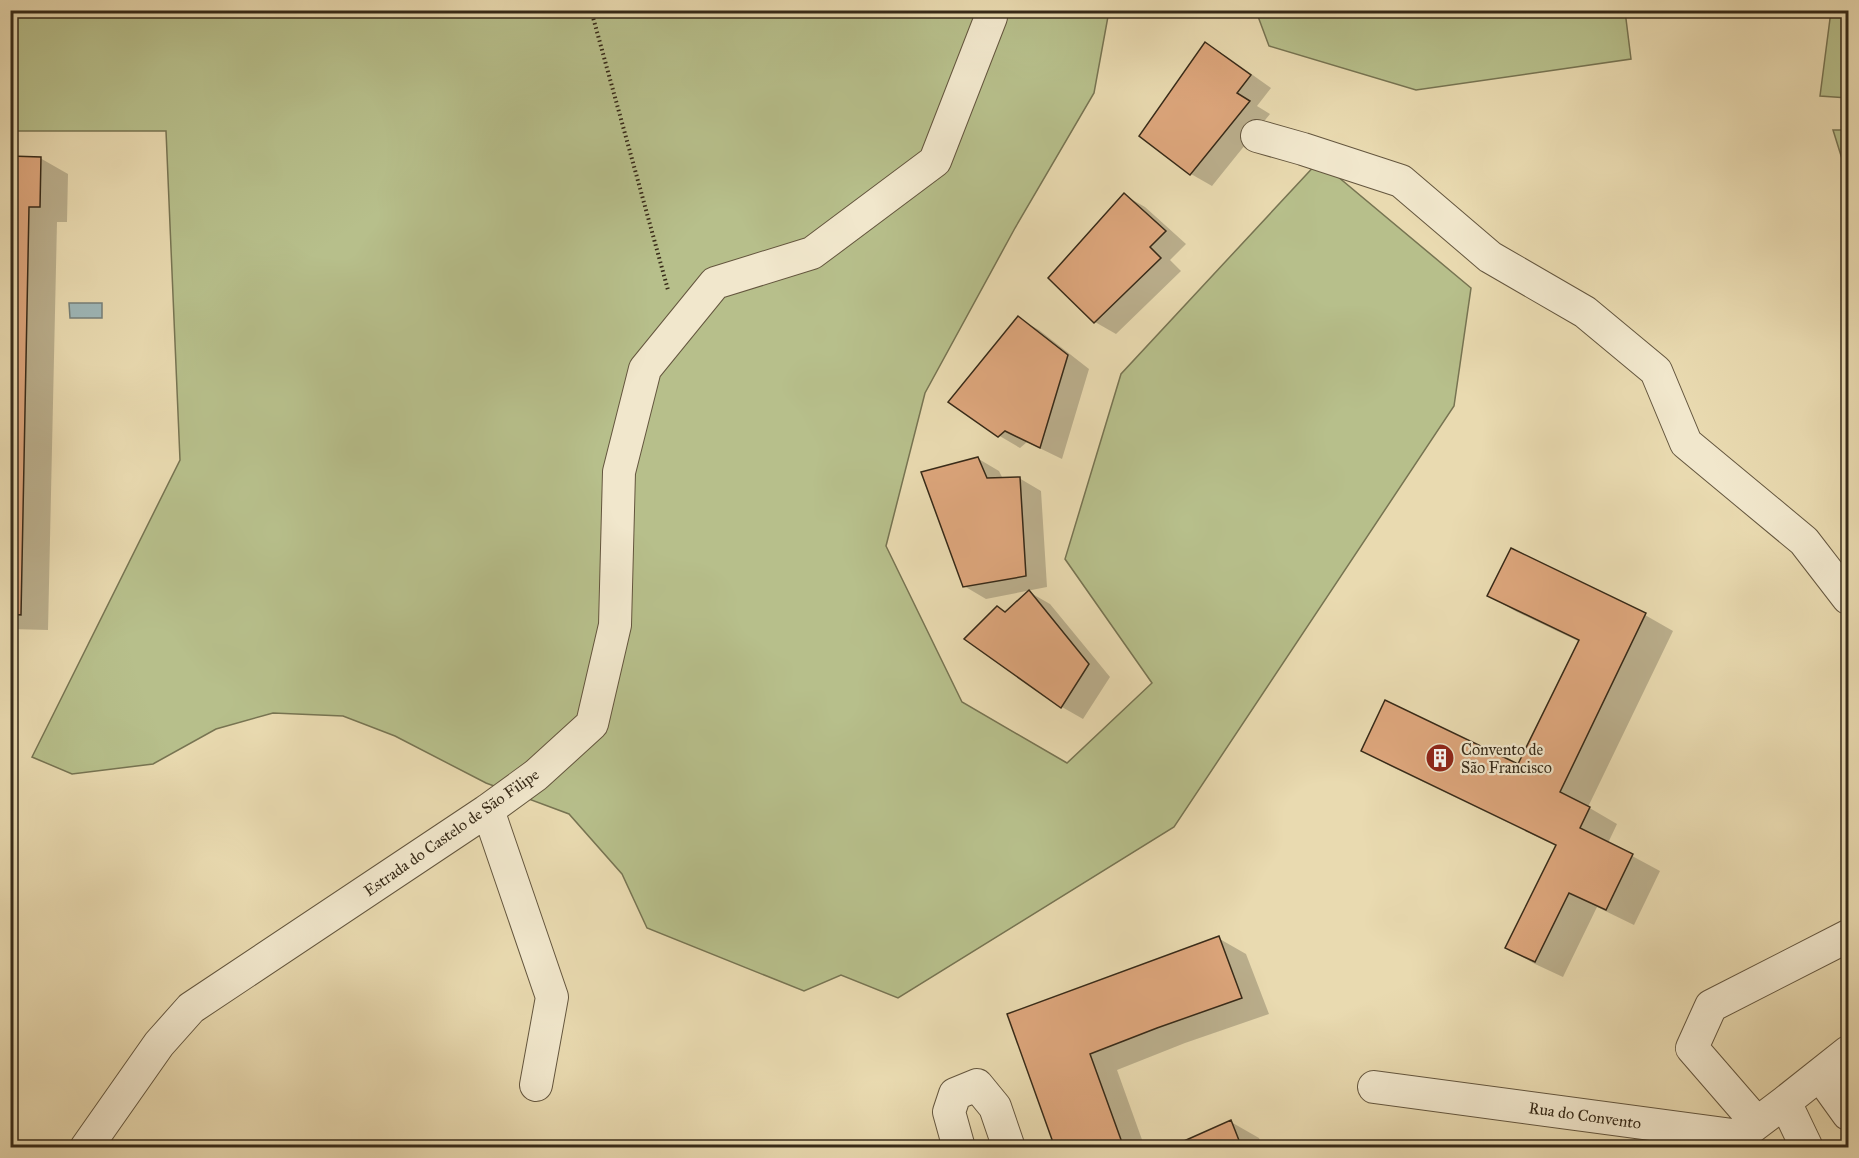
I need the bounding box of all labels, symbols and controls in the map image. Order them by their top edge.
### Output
place label: Convento de São Francisco [1461,740,1552,777]
building icon: Convento de São Francisco [1424,742,1456,774]
street label: Estrada do Castelo de São Filipe [360,764,543,900]
street label: Rua do Convento [1527,1098,1643,1133]

